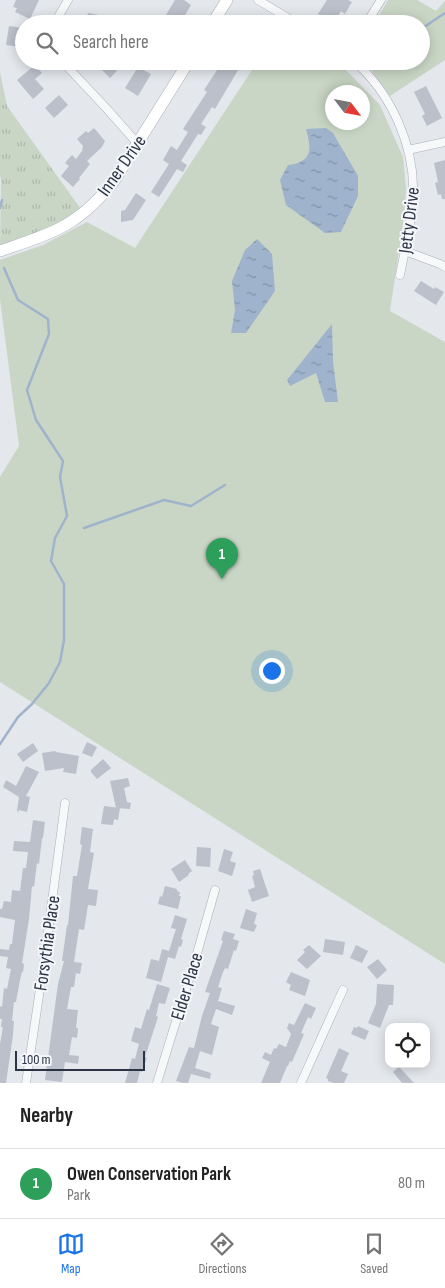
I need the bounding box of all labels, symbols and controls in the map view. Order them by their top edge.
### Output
search box [15,15,430,70]
icon: search [33,29,61,57]
text: Search here [73,31,149,54]
north arrow [325,85,370,130]
street label: Inner Drive [93,131,152,201]
street label: Jetty Drive [394,186,425,256]
pin: 1 [206,538,238,579]
your location [259,658,285,684]
street label: Forsythia Place [29,894,66,992]
street label: Elder Place [166,950,209,1023]
map controls [385,1023,430,1068]
button: locate [385,1023,430,1068]
scale bar [15,1048,145,1071]
text: 100 m [22,1051,51,1068]
text: Nearby [20,1103,73,1128]
text: Owen Conservation Park [67,1163,231,1186]
text: 1 [33,1174,39,1193]
text: 80 m [398,1174,425,1193]
text: Park [67,1186,90,1205]
tab: Map [57,1230,85,1277]
tab: Directions [198,1230,247,1277]
tab: Saved [360,1230,388,1277]

